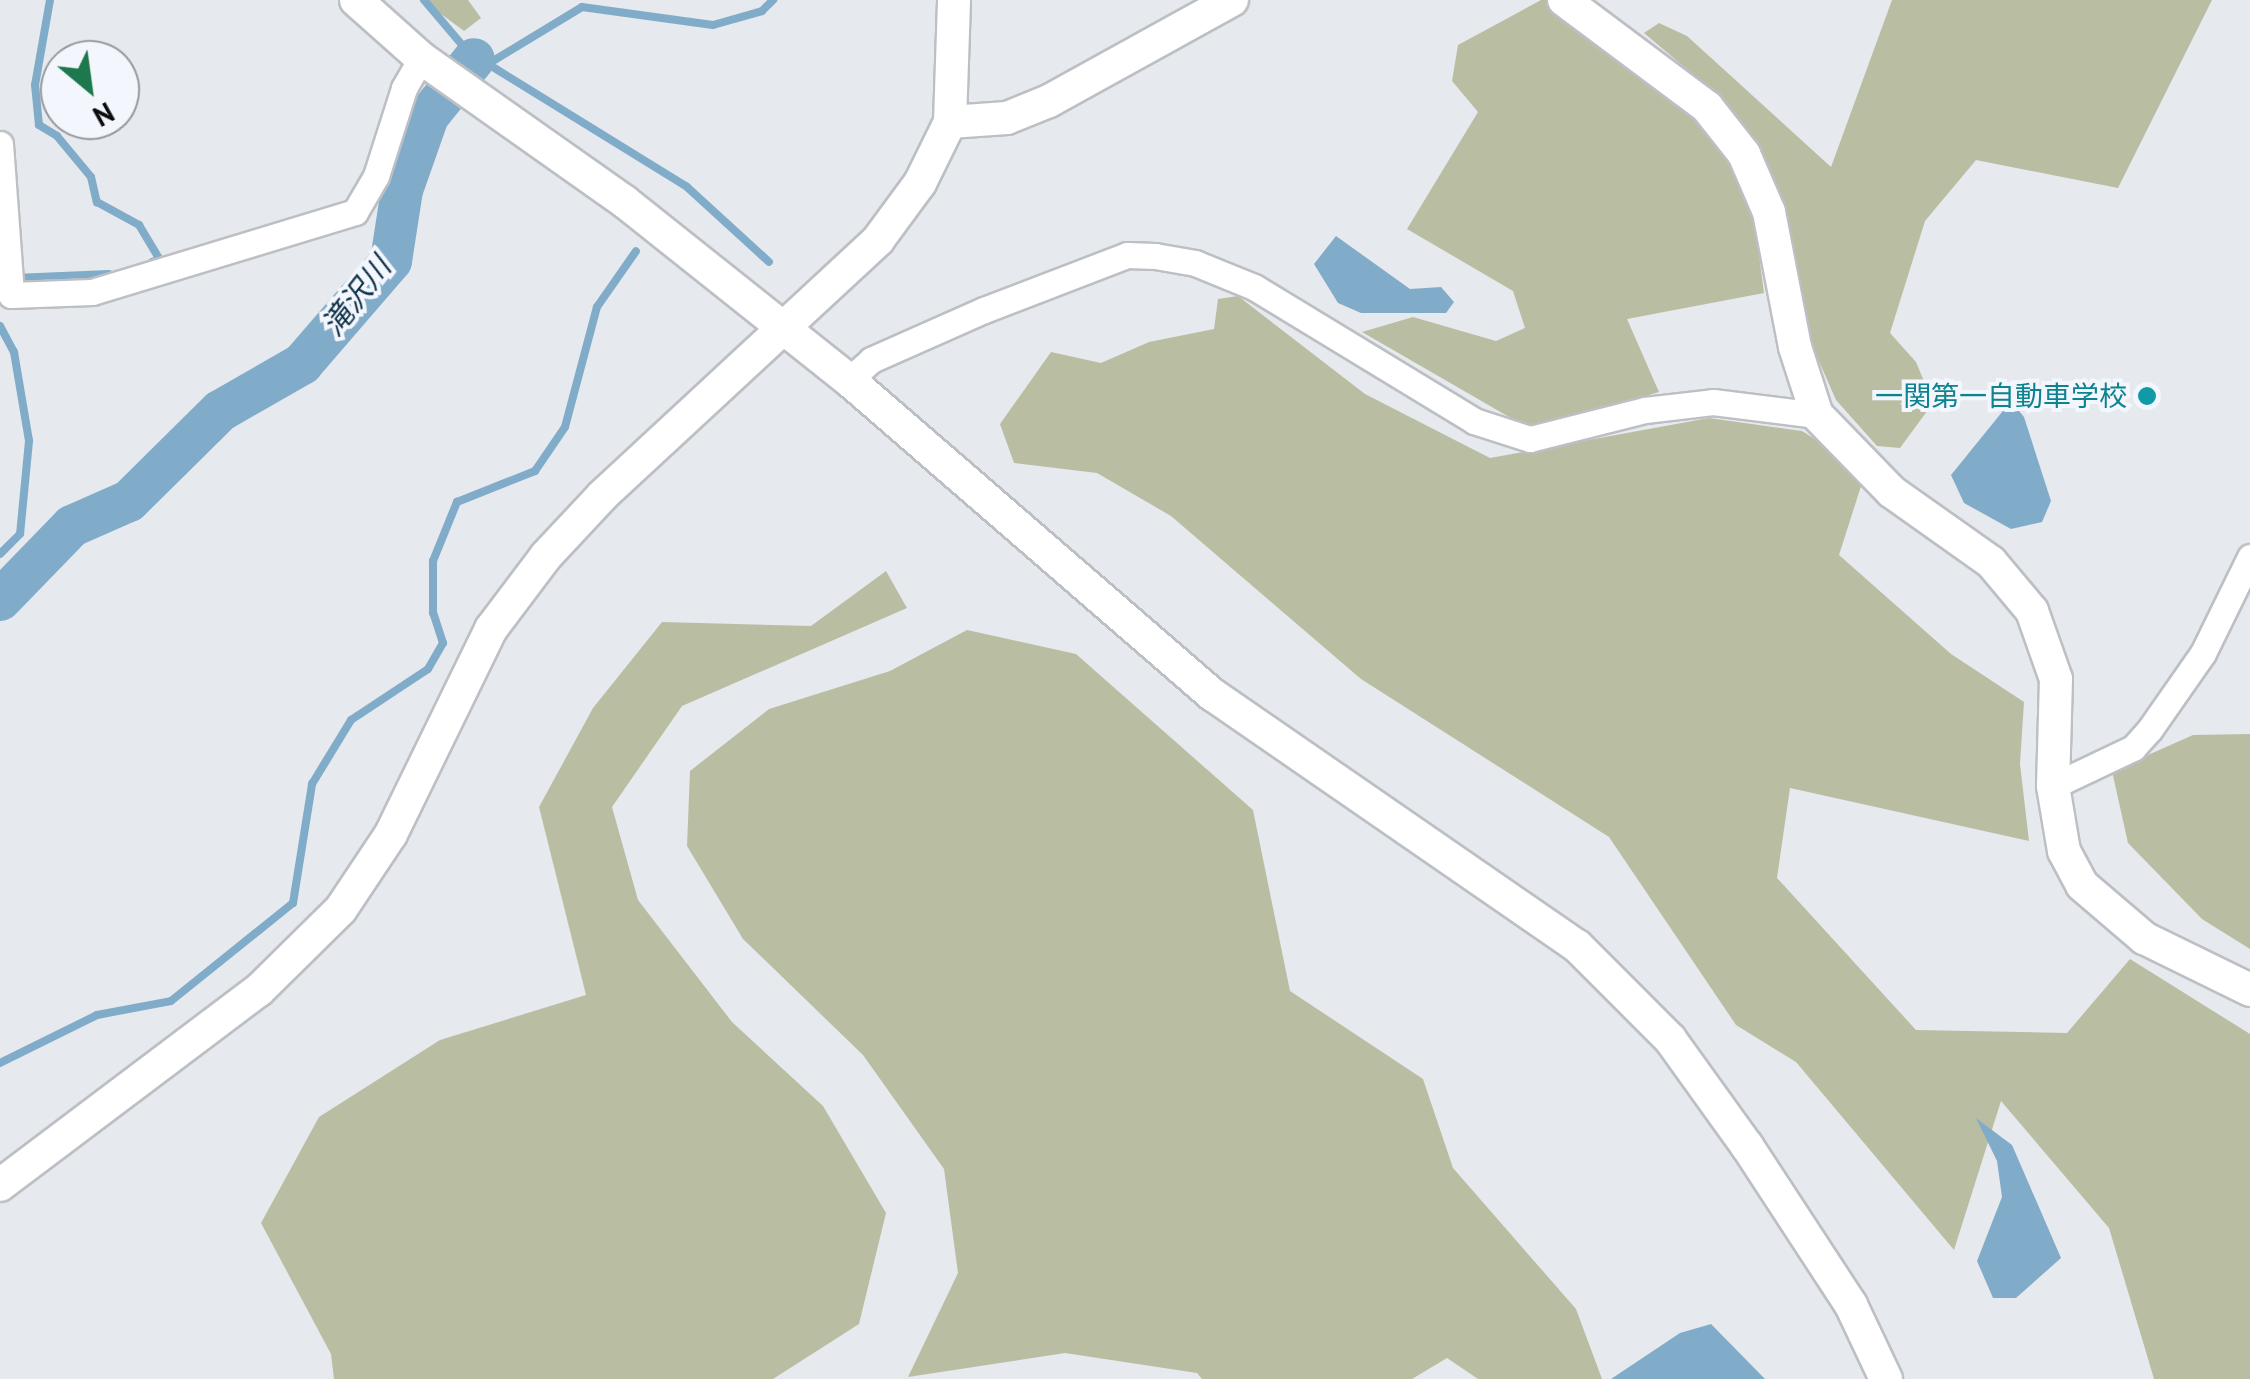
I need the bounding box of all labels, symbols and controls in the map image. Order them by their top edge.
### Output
north arrow [40,40,140,140]
text: N [87,94,121,136]
water label: 滝沢川 [314,249,398,343]
place label: 一関第一自動車学校 [1875,379,2127,413]
marker: 一関第一自動車学校 [2136,385,2158,407]

